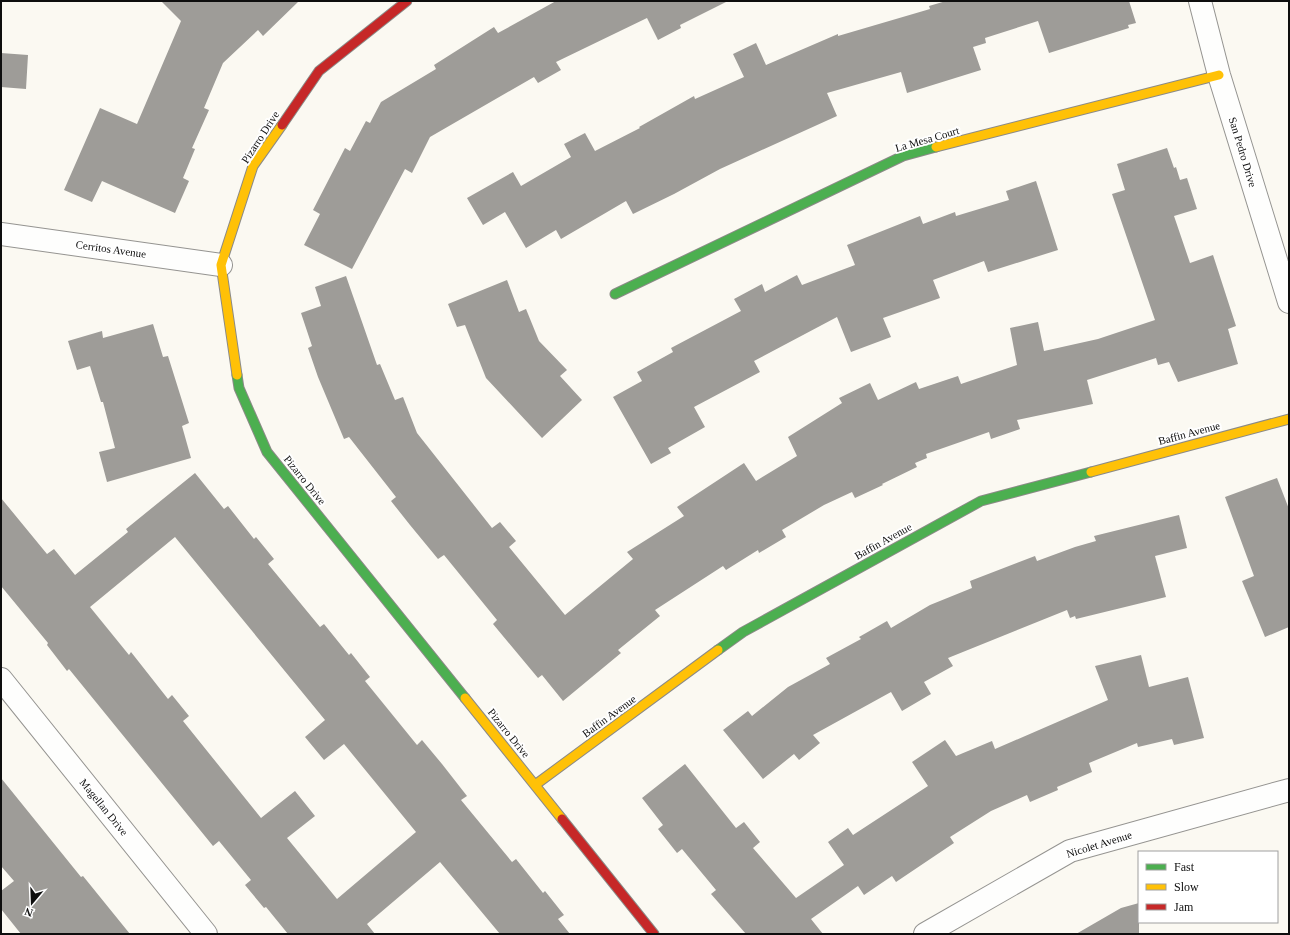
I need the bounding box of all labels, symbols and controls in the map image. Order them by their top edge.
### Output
street label: Pizarro Drive [239,109,281,165]
street label: San Pedro Drive [1227,115,1259,189]
street label: La Mesa Court [894,124,960,154]
street label: Cerritos Avenue [75,238,147,260]
street label: Baffin Avenue [1157,419,1221,447]
street label: Pizarro Drive [282,453,328,507]
street label: Baffin Avenue [852,520,914,562]
street label: Baffin Avenue [580,692,638,740]
street label: Pizarro Drive [486,706,532,760]
street label: Magellan Drive [78,776,131,838]
street label: Nicolet Avenue [1065,828,1133,860]
legend [1138,851,1278,923]
text: Fast [1174,860,1195,874]
text: Slow [1174,880,1199,894]
north arrow [12,883,52,923]
text: Jam [1174,900,1194,914]
text: N [23,905,34,919]

